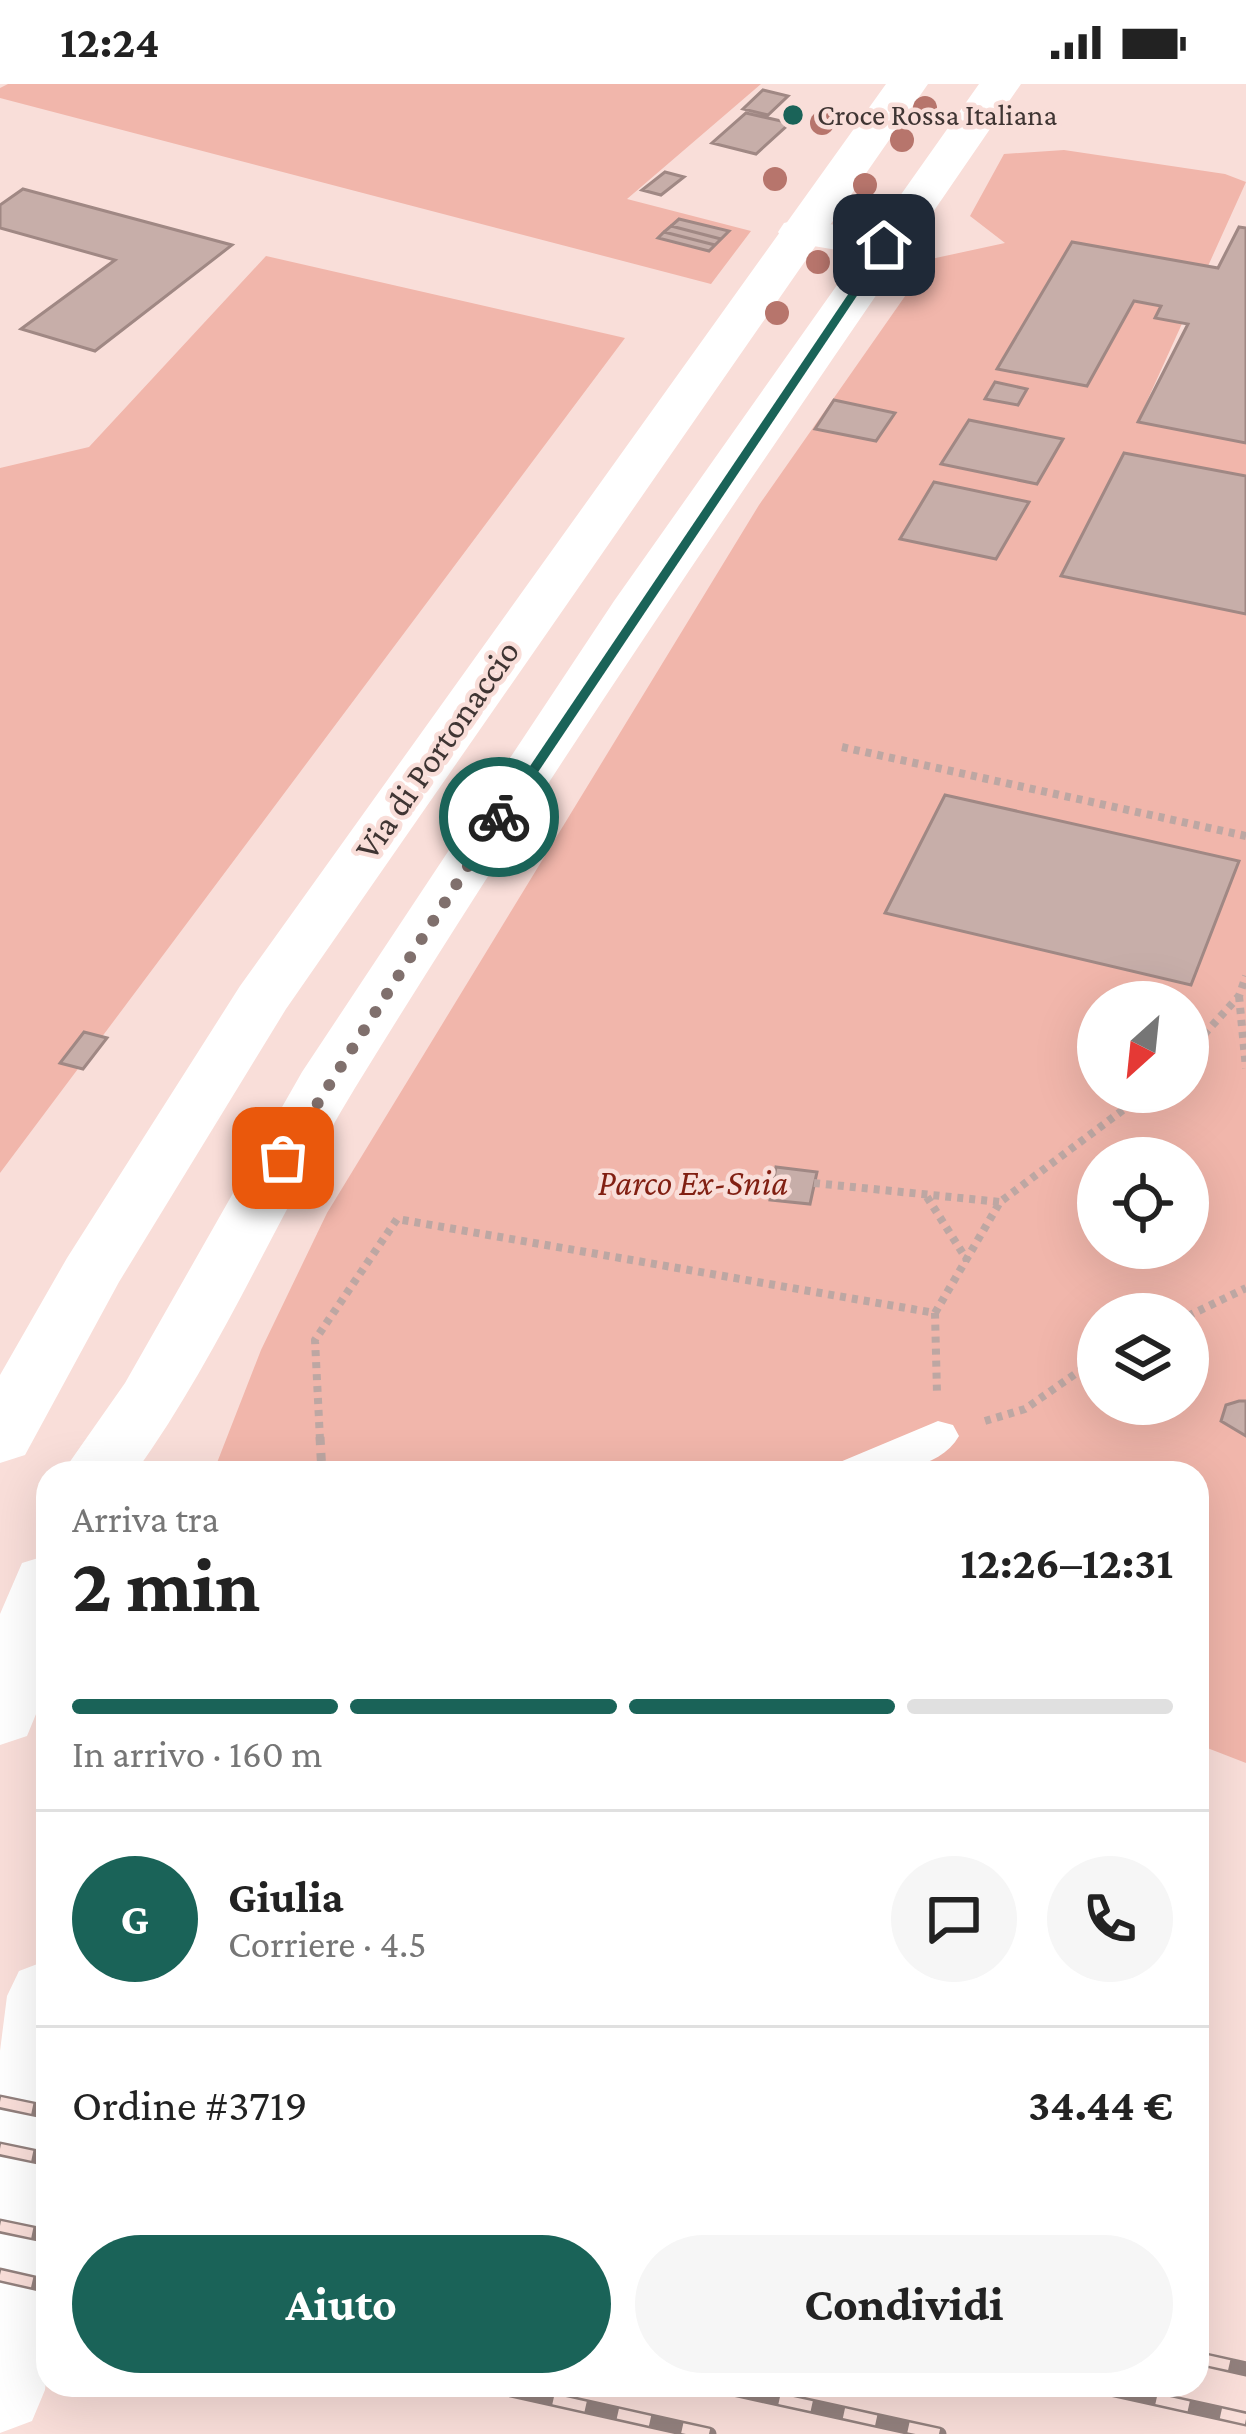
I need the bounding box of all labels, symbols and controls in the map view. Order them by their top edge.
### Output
text: 12:24 [60,17,160,67]
place label: Croce Rossa Italiana [817,98,1057,131]
marker: Croce Rossa Italiana [780,102,806,128]
pin [833,194,935,296]
icon: home [851,212,917,278]
street label: Via di Portonaccio [346,632,527,867]
courier [439,757,559,877]
icon: bike [466,784,532,850]
north arrow [1077,981,1209,1113]
map controls [1077,981,1209,1425]
pin [232,1107,334,1209]
icon: bag [250,1125,316,1191]
button: locate [1077,1137,1209,1269]
park label: Parco Ex-Snia [598,1163,788,1203]
button: layers [1077,1293,1209,1425]
text: Arriva tra [72,1497,219,1540]
text: 12:26–12:31 [960,1538,1173,1588]
text: 2 min [72,1541,260,1628]
text: In arrivo · 160 m [72,1732,323,1775]
button: chat [891,1856,1017,1982]
button: phone [1047,1856,1173,1982]
text: Giulia [228,1872,344,1922]
text: G [120,1894,150,1944]
text: Corriere · 4.5 [228,1922,427,1965]
text: Ordine #3719 [72,2080,308,2130]
text: 34.44 € [1028,2080,1173,2130]
button: Aiuto [72,2235,611,2373]
button: Condividi [635,2235,1173,2373]

